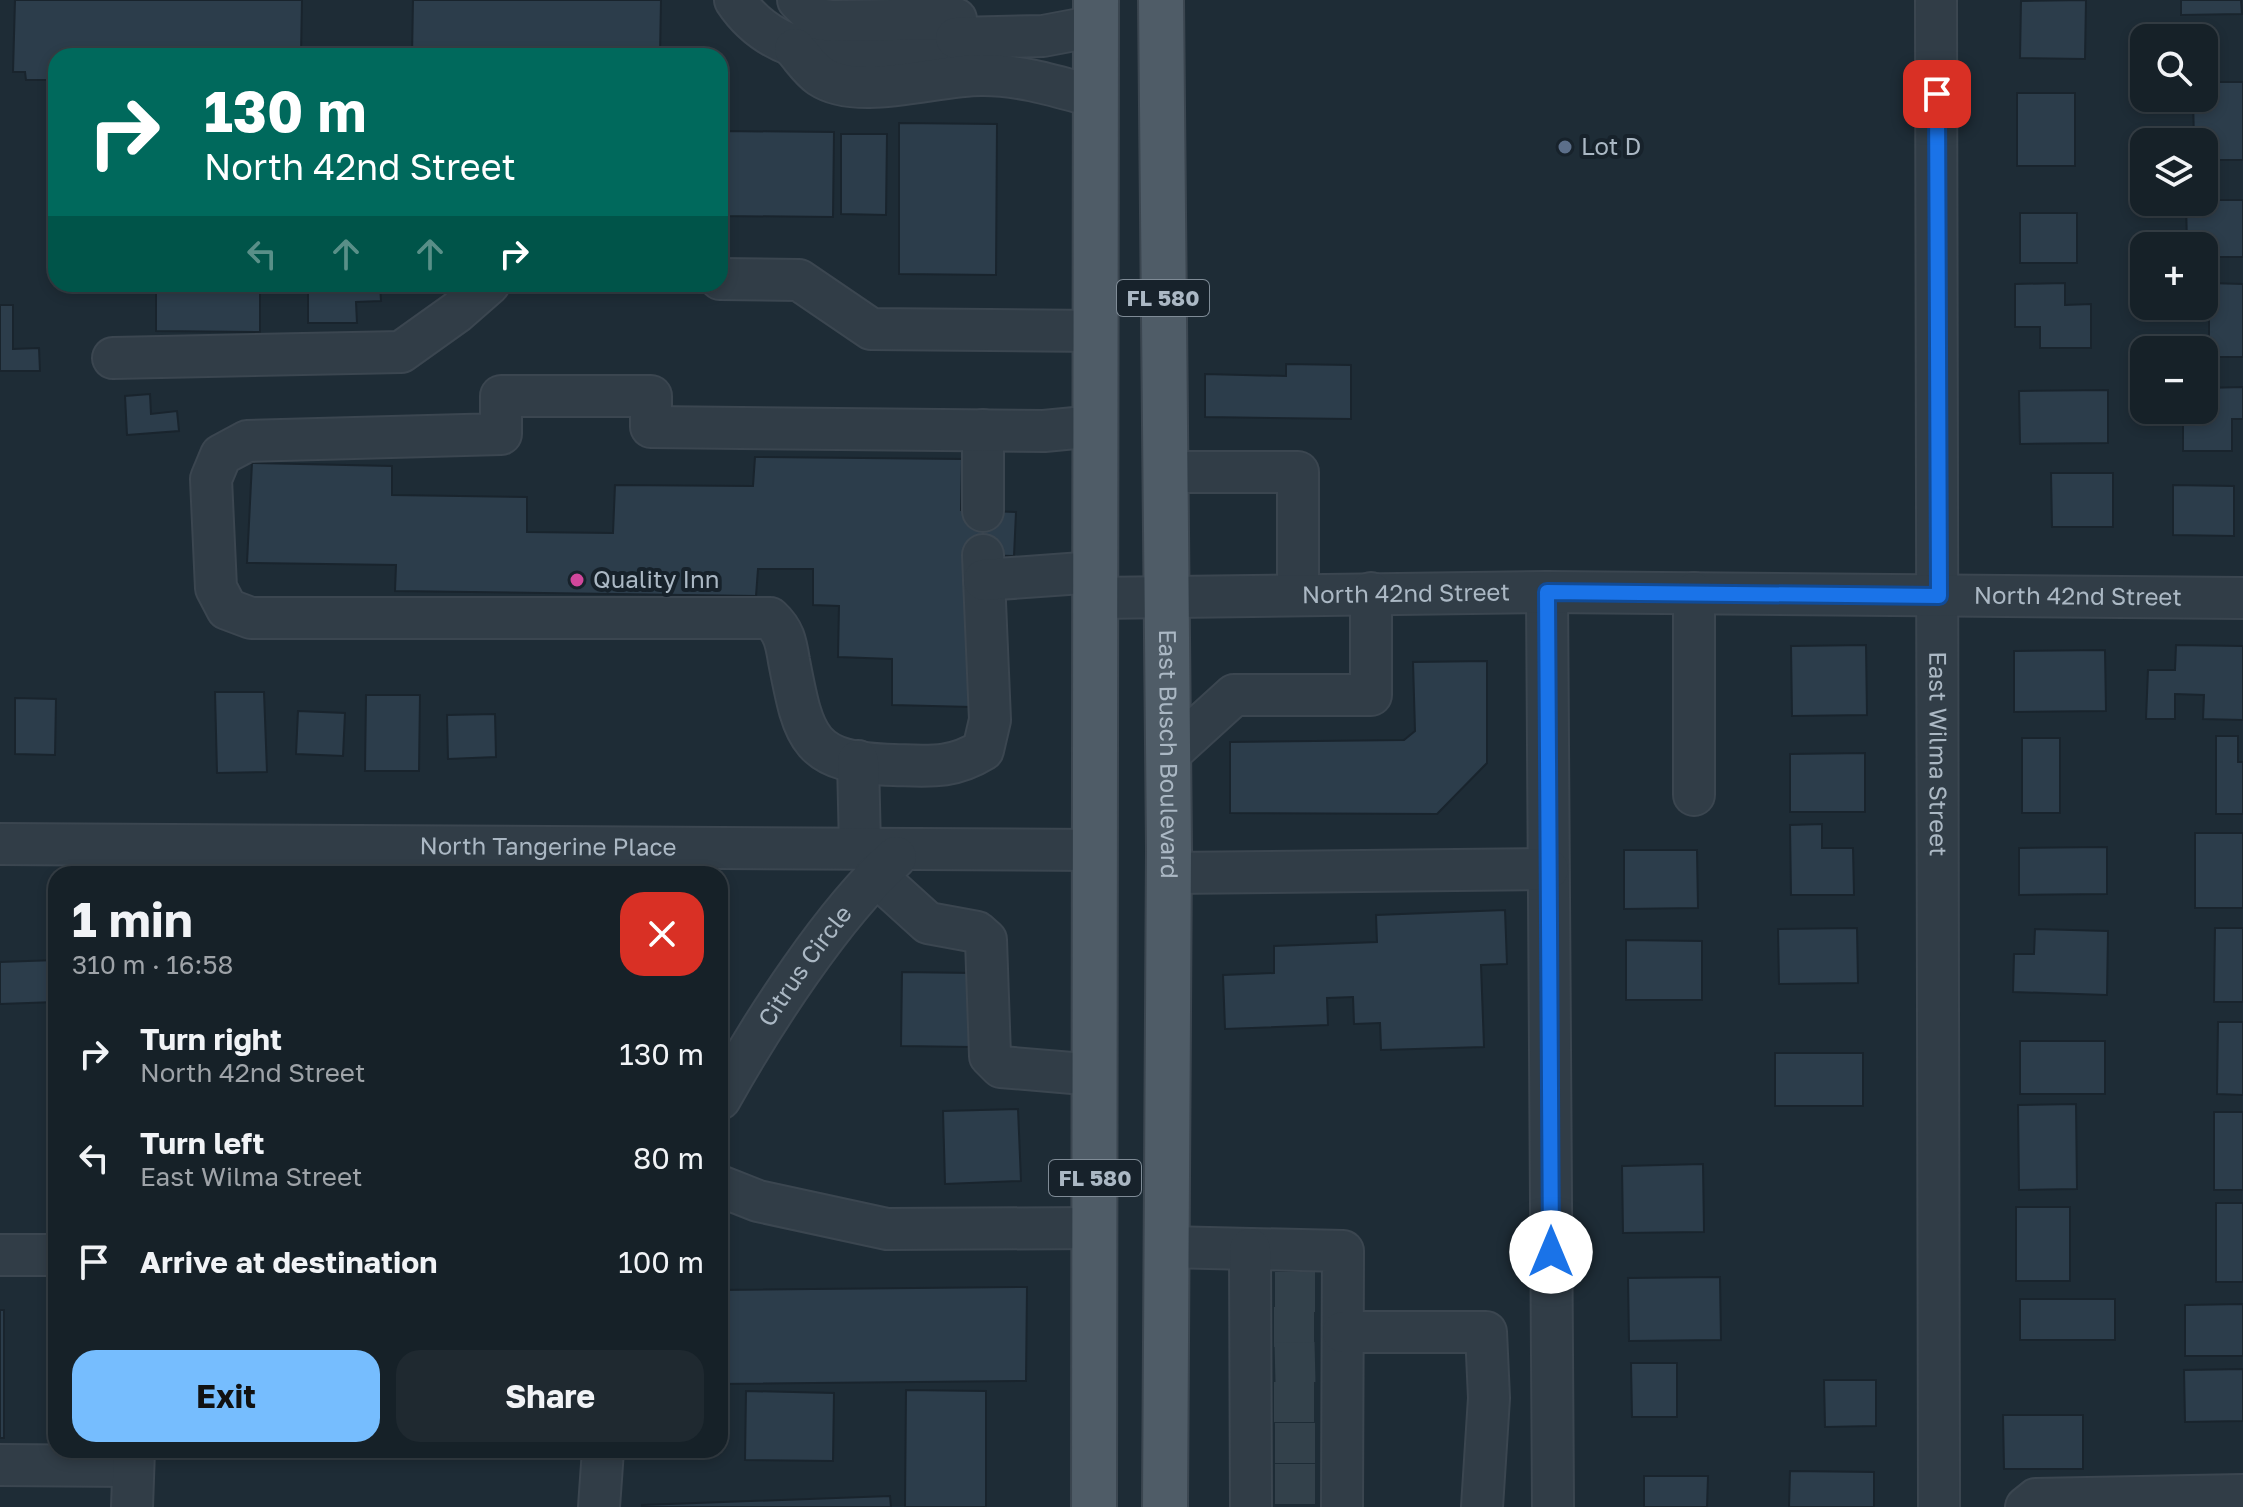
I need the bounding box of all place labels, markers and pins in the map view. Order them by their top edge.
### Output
pin [1903,60,1971,128]
place label: Lot D [1581,131,1641,160]
marker: Lot D [1556,138,1574,156]
place label: Quality Inn [593,564,720,593]
marker: Quality Inn [568,571,586,589]

